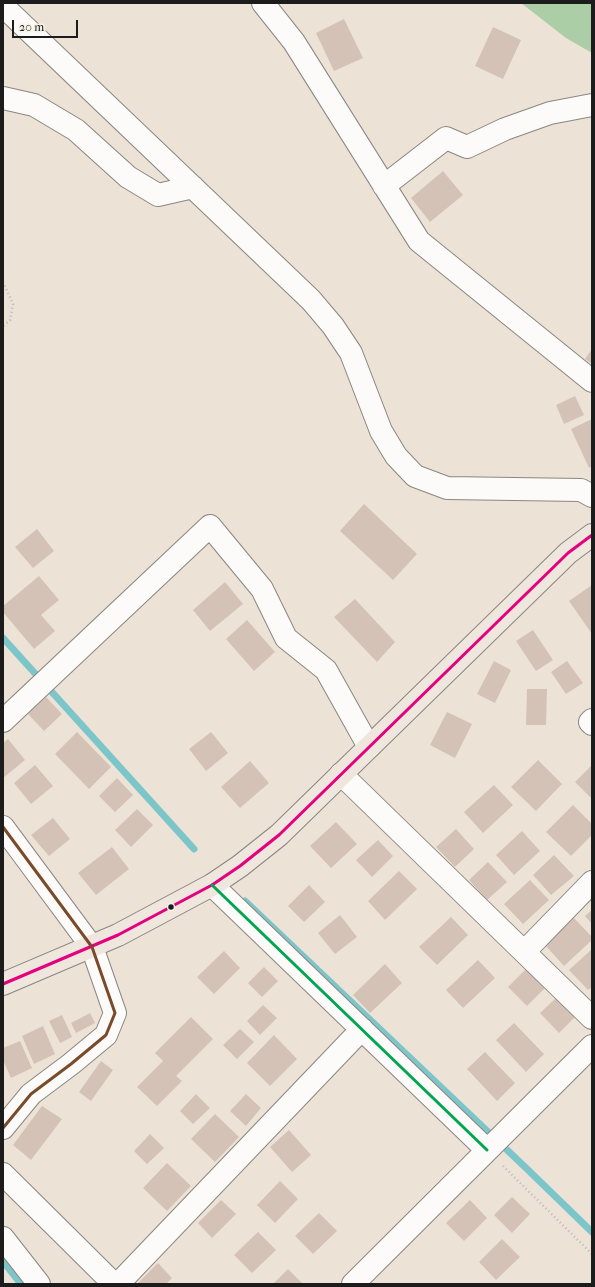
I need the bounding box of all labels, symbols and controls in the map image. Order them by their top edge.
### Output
scale bar [14,12,80,38]
text: 20 m [19,20,44,34]
unlabelled marker [166,902,176,912]

